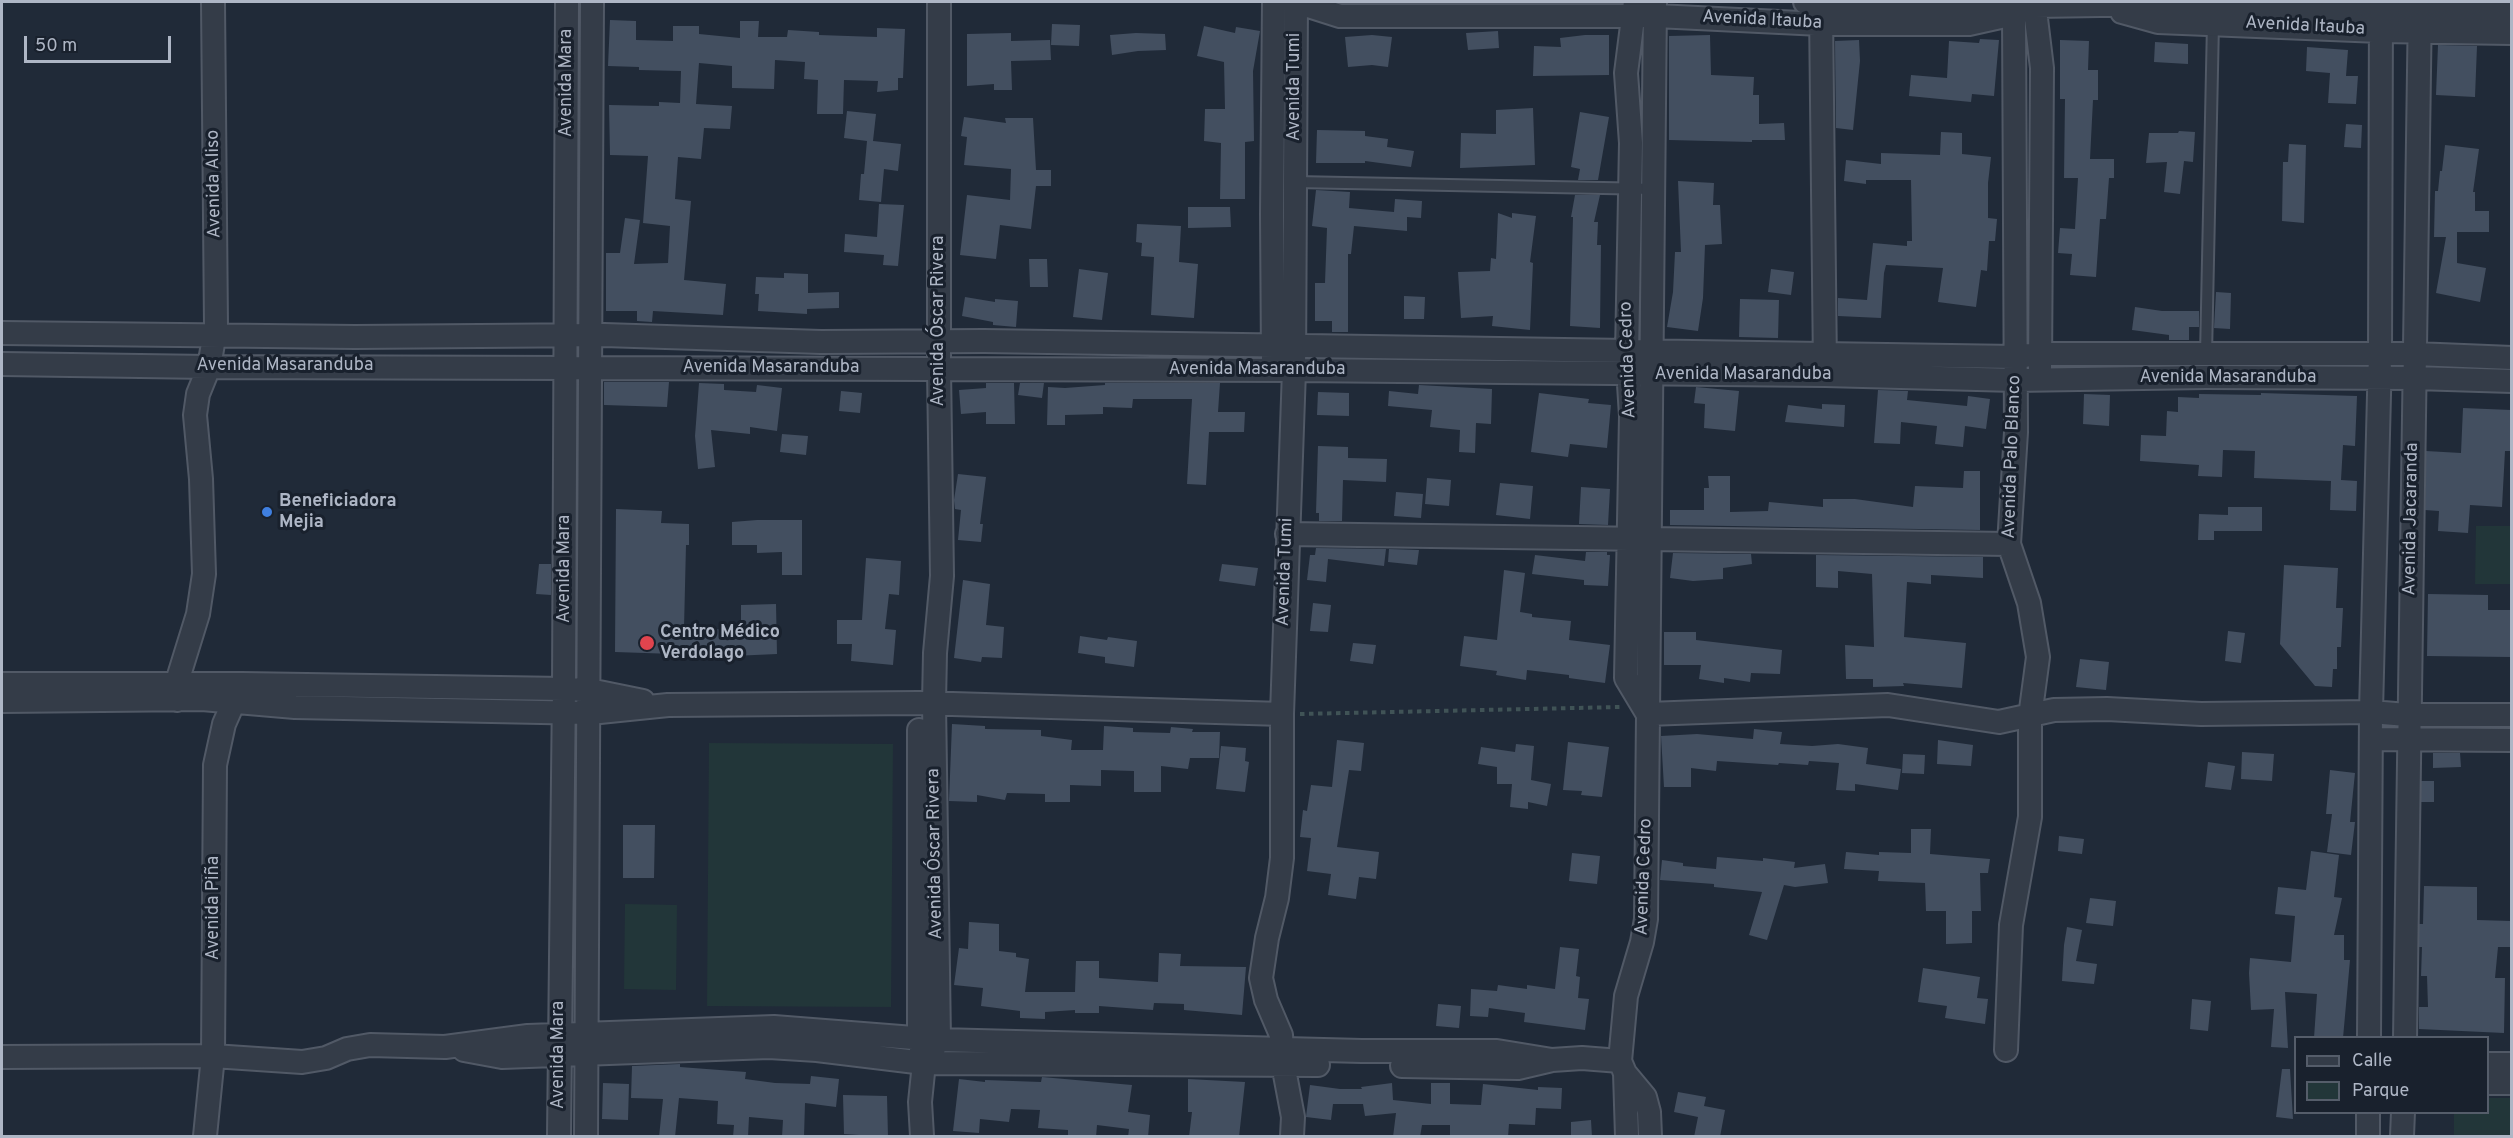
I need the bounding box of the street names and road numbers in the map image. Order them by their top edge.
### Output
street label: Avenida Itauba [1702,7,1822,35]
street label: Avenida Itauba [2245,13,2365,41]
street label: Avenida Mara [556,29,578,137]
street label: Avenida Tumi [1284,33,1306,141]
street label: Avenida Aliso [203,129,227,239]
street label: Avenida Óscar Rivera [928,235,950,407]
street label: Avenida Cedro [1616,301,1642,419]
street label: Avenida Masaranduba [196,355,374,377]
street label: Avenida Masaranduba [682,357,860,379]
street label: Avenida Masaranduba [1168,359,1346,381]
street label: Avenida Masaranduba [1654,364,1832,386]
street label: Avenida Masaranduba [2139,367,2317,389]
street label: Avenida Palo Blanco [1999,375,2027,539]
street label: Avenida Jacaranda [2400,442,2424,596]
street label: Avenida Mara [554,515,576,623]
street label: Avenida Tumi [1273,517,1299,627]
street label: Avenida Óscar Rivera [924,768,948,940]
street label: Avenida Cedro [1632,818,1658,936]
street label: Avenida Piña [203,856,225,960]
street label: Avenida Mara [548,1001,570,1109]

